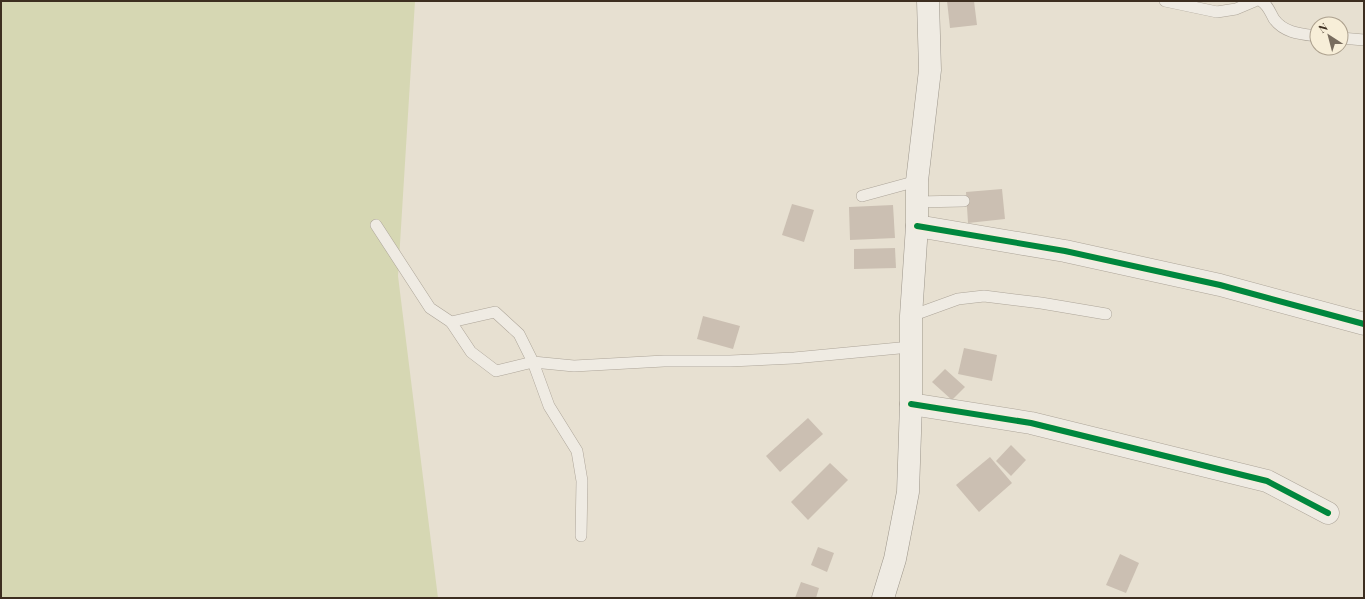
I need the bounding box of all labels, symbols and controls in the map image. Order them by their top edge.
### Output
north arrow [1309,16,1349,56]
text: N [1315,19,1330,36]

